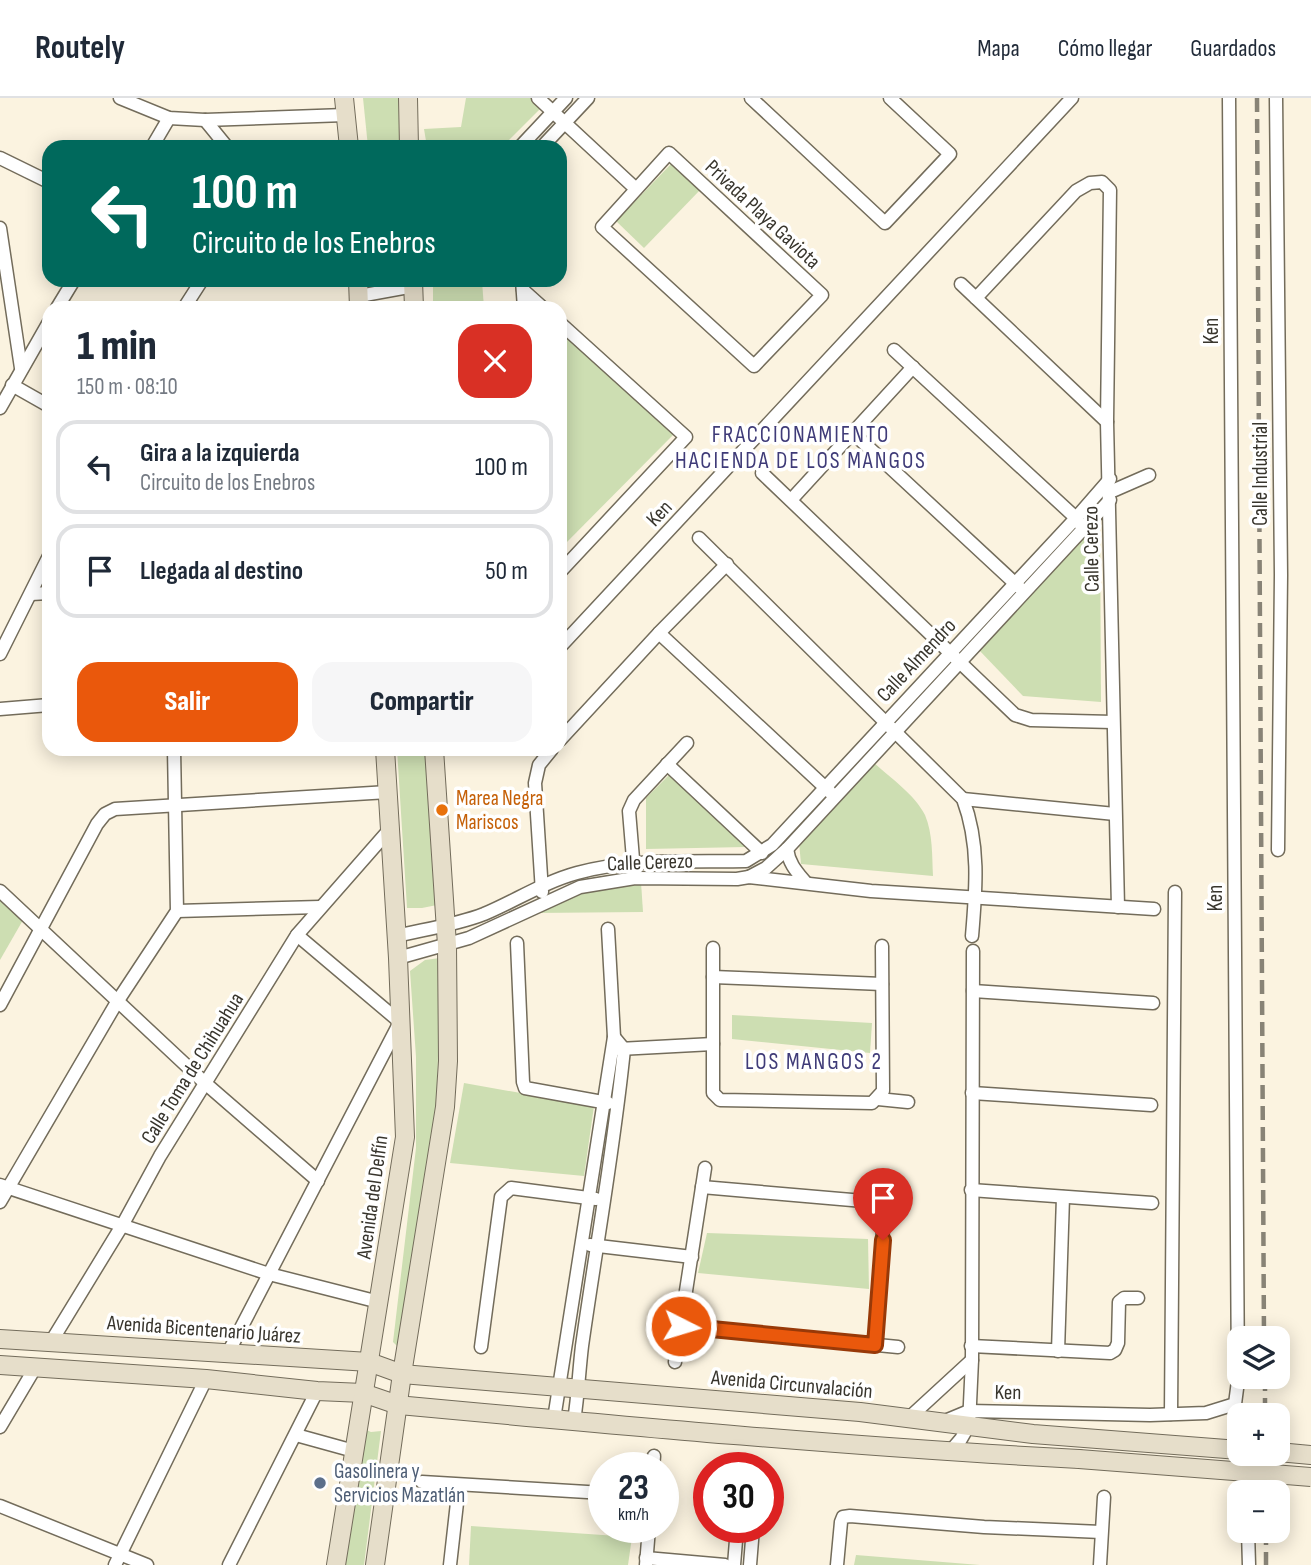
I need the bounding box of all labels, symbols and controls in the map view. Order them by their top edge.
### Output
text: Routely [35,28,125,68]
text: Mapa [977,34,1020,63]
text: Cómo llegar [1058,34,1152,63]
text: Guardados [1190,34,1276,63]
street label: Privada Playa Gaviota [700,155,825,274]
text: 100 m [192,164,298,223]
icon: left [77,168,168,259]
text: Circuito de los Enebros [192,224,436,263]
street label: Ken [1199,318,1224,344]
text: 1 min [77,321,157,372]
button: close [458,324,532,398]
text: 150 m · 08:10 [77,373,178,401]
district label: FRACCIONAMIENTO HACIENDA DE LOS MANGOS [675,421,927,475]
street label: Calle Industrial [1248,422,1273,526]
text: Gira a la izquierda [140,438,300,469]
icon: left [81,448,119,486]
text: 100 m [475,452,528,483]
text: Circuito de los Enebros [140,469,315,497]
street label: Ken [641,495,678,532]
street label: Calle Cerezo [1078,506,1105,592]
icon: arrive [81,552,119,590]
text: Llegada al destino [140,556,303,587]
text: 50 m [485,556,528,587]
street label: Calle Almendro [872,614,961,707]
button: Salir [77,662,298,742]
button: Compartir [312,662,532,742]
place label: Marea Negra Mariscos [456,786,543,835]
marker: Marea Negra Mariscos [434,802,450,818]
street label: Calle Cerezo [607,849,693,876]
street label: Ken [1203,885,1228,911]
street label: Calle Toma de Chihuahua [136,988,249,1148]
district label: LOS MANGOS 2 [745,1048,883,1076]
street label: Avenida del Delfín [351,1134,394,1261]
pin [853,1168,913,1240]
icon: arrive [864,1179,902,1217]
position arrow [644,1289,718,1363]
street label: Avenida Bicentenario Juárez [105,1310,302,1349]
map controls [1227,1326,1290,1543]
button: layers [1227,1326,1290,1389]
street label: Avenida Circunvalación [709,1365,874,1404]
street label: Ken [994,1380,1021,1405]
button: + [1227,1403,1290,1466]
speed limit sign: 30 [693,1452,784,1543]
place label: Gasolinera y Servicios Mazatlán [334,1459,465,1508]
text: 23 [618,1467,649,1510]
marker: Gasolinera y Servicios Mazatlán [312,1475,328,1491]
button: − [1227,1480,1290,1543]
text: km/h [618,1504,649,1525]

